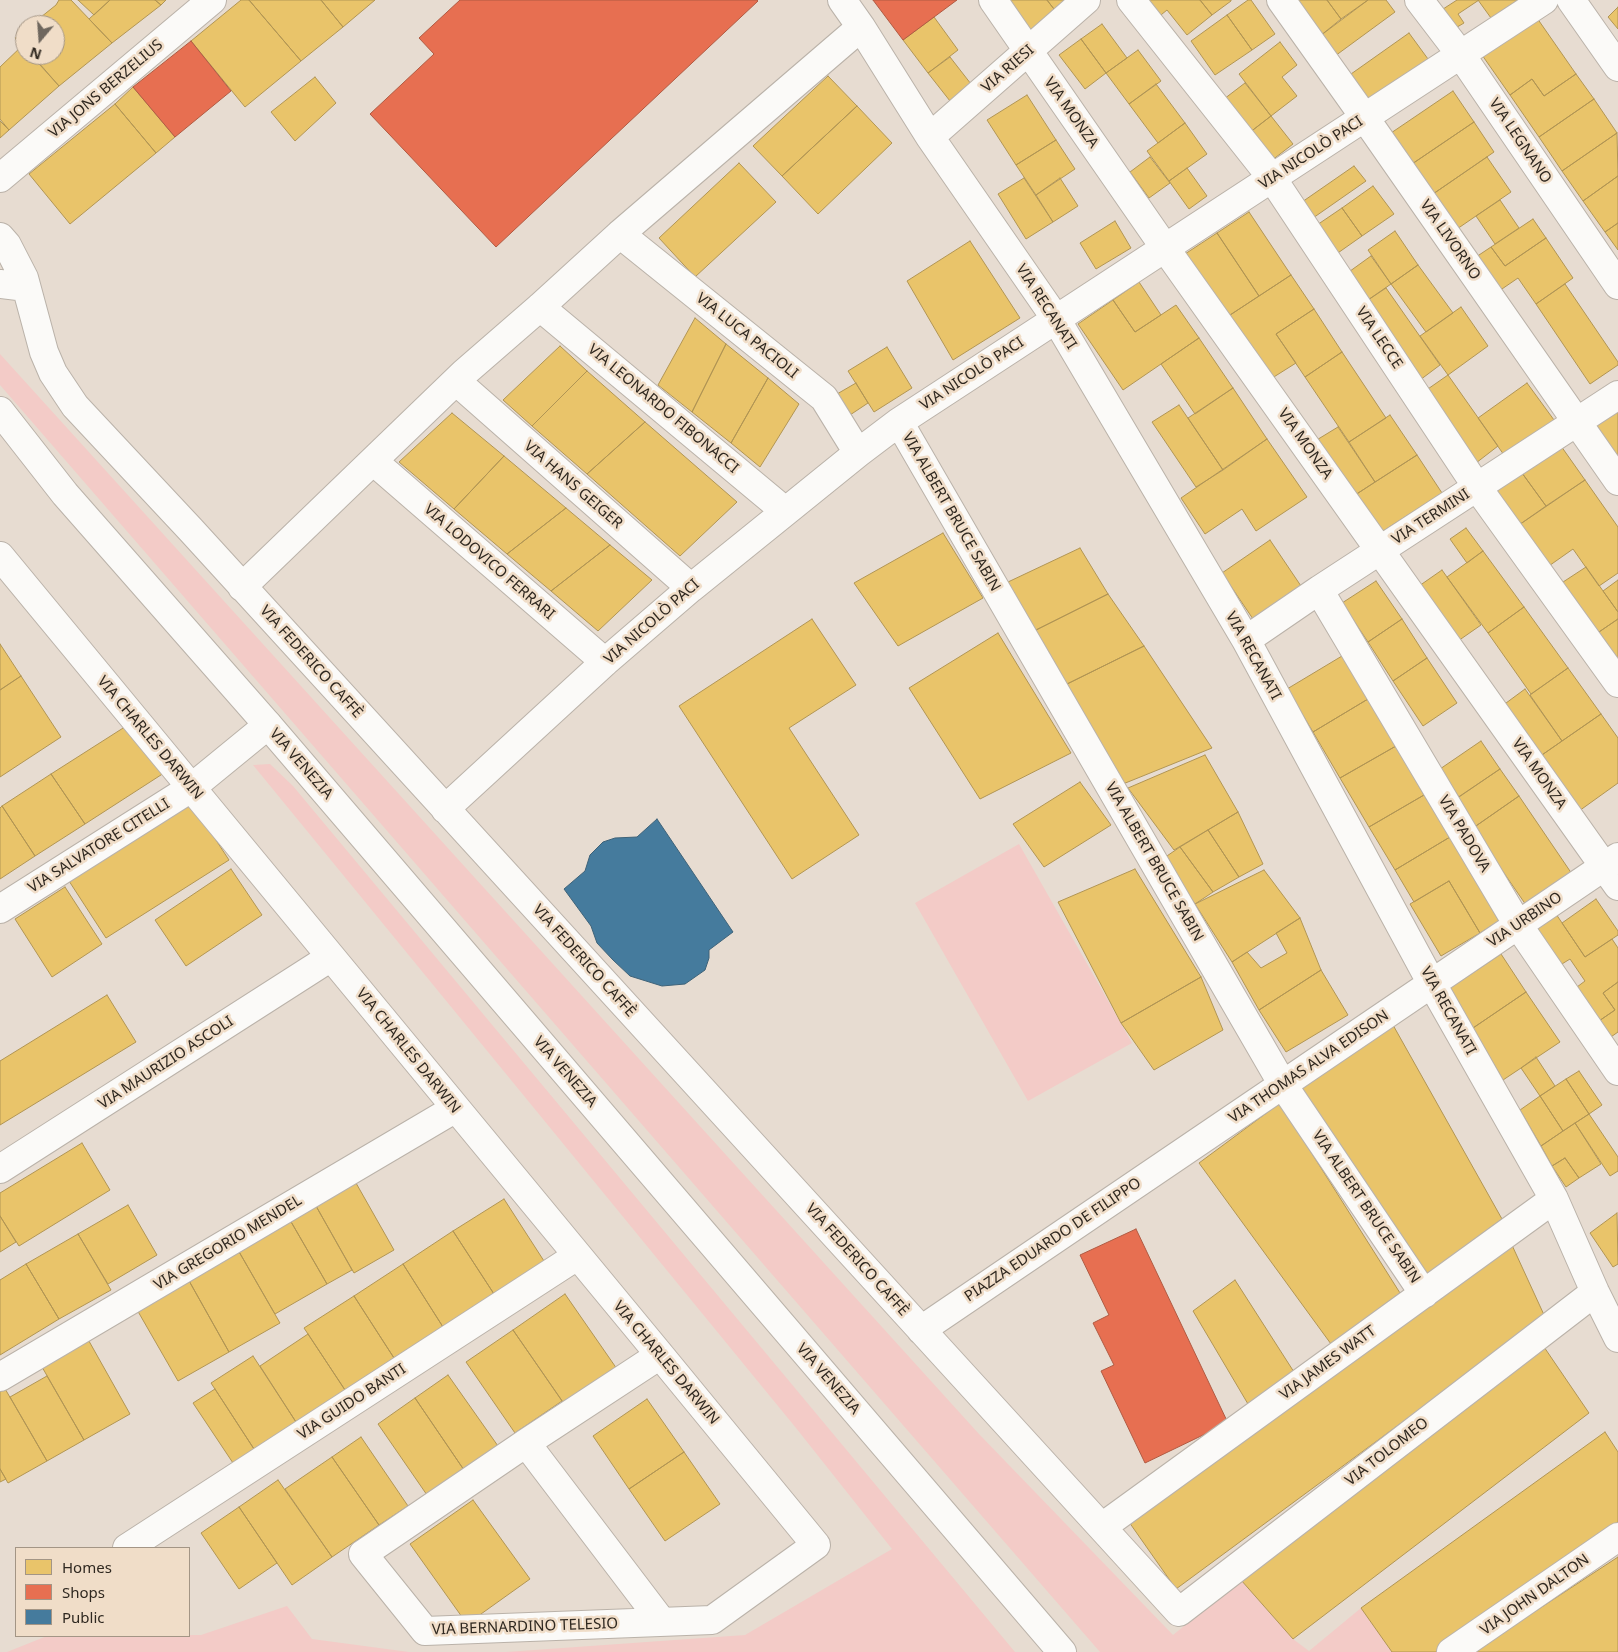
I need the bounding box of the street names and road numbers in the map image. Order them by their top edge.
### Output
street label: VIA JONS BERZELIUS [45,36,167,142]
street label: VIA RIESI [978,41,1038,97]
street label: VIA MONZA [1040,74,1102,152]
street label: VIA LEGNANO [1485,95,1555,187]
street label: VIA NICOLÒ PACI [1256,113,1366,193]
street label: VIA LIVORNO [1416,197,1484,283]
street label: VIA RECANATI [1012,261,1080,353]
street label: VIA LUCA PACIOLI [692,289,802,383]
street label: VIA LECCE [1352,304,1406,372]
street label: VIA NICOLÒ PACI [917,334,1027,414]
street label: VIA LEONARDO FIBONACCI [584,341,742,477]
street label: VIA MONZA [1274,405,1336,483]
street label: VIA ALBERT BRUCE SABIN [898,429,1004,595]
street label: VIA HANS GEIGER [520,437,626,533]
street label: VIA TERMINI [1389,485,1473,549]
street label: VIA LODOVICO FERRARI [420,500,558,624]
street label: VIA NICOLÒ PACI [601,576,703,668]
street label: VIA FEDERICO CAFFÈ [256,602,366,722]
street label: VIA RECANATI [1221,609,1285,703]
street label: VIA CHARLES DARWIN [93,673,207,803]
street label: VIA VENEZIA [265,725,337,803]
street label: VIA MONZA [1508,735,1570,813]
street label: VIA ALBERT BRUCE SABIN [1101,779,1207,945]
street label: VIA PADOVA [1434,793,1494,875]
street label: VIA SALVATORE CITELLI [25,795,173,897]
street label: VIA URBINO [1484,889,1566,951]
street label: VIA FEDERICO CAFFÈ [529,901,639,1021]
street label: VIA RECANATI [1416,964,1480,1058]
street label: VIA CHARLES DARWIN [352,985,464,1117]
street label: VIA THOMAS ALVA EDISON [1226,1007,1392,1127]
street label: VIA MAURIZIO ASCOLI [95,1013,237,1113]
street label: VIA VENEZIA [529,1033,601,1111]
street label: VIA ALBERT BRUCE SABIN [1308,1127,1424,1287]
street label: PIAZZA EDUARDO DE FILIPPO [961,1174,1145,1306]
street label: VIA GREGORIO MENDEL [151,1192,305,1294]
street label: VIA FEDERICO CAFFÈ [802,1200,912,1320]
street label: VIA CHARLES DARWIN [609,1298,723,1428]
street label: VIA JAMES WATT [1277,1322,1379,1404]
street label: VIA VENEZIA [792,1340,864,1418]
street label: VIA GUIDO BANTI [295,1360,409,1444]
street label: VIA TOLOMEO [1342,1414,1432,1490]
street label: VIA JOHN DALTON [1477,1551,1593,1639]
street label: VIA BERNARDINO TELESIO [432,1615,618,1639]

